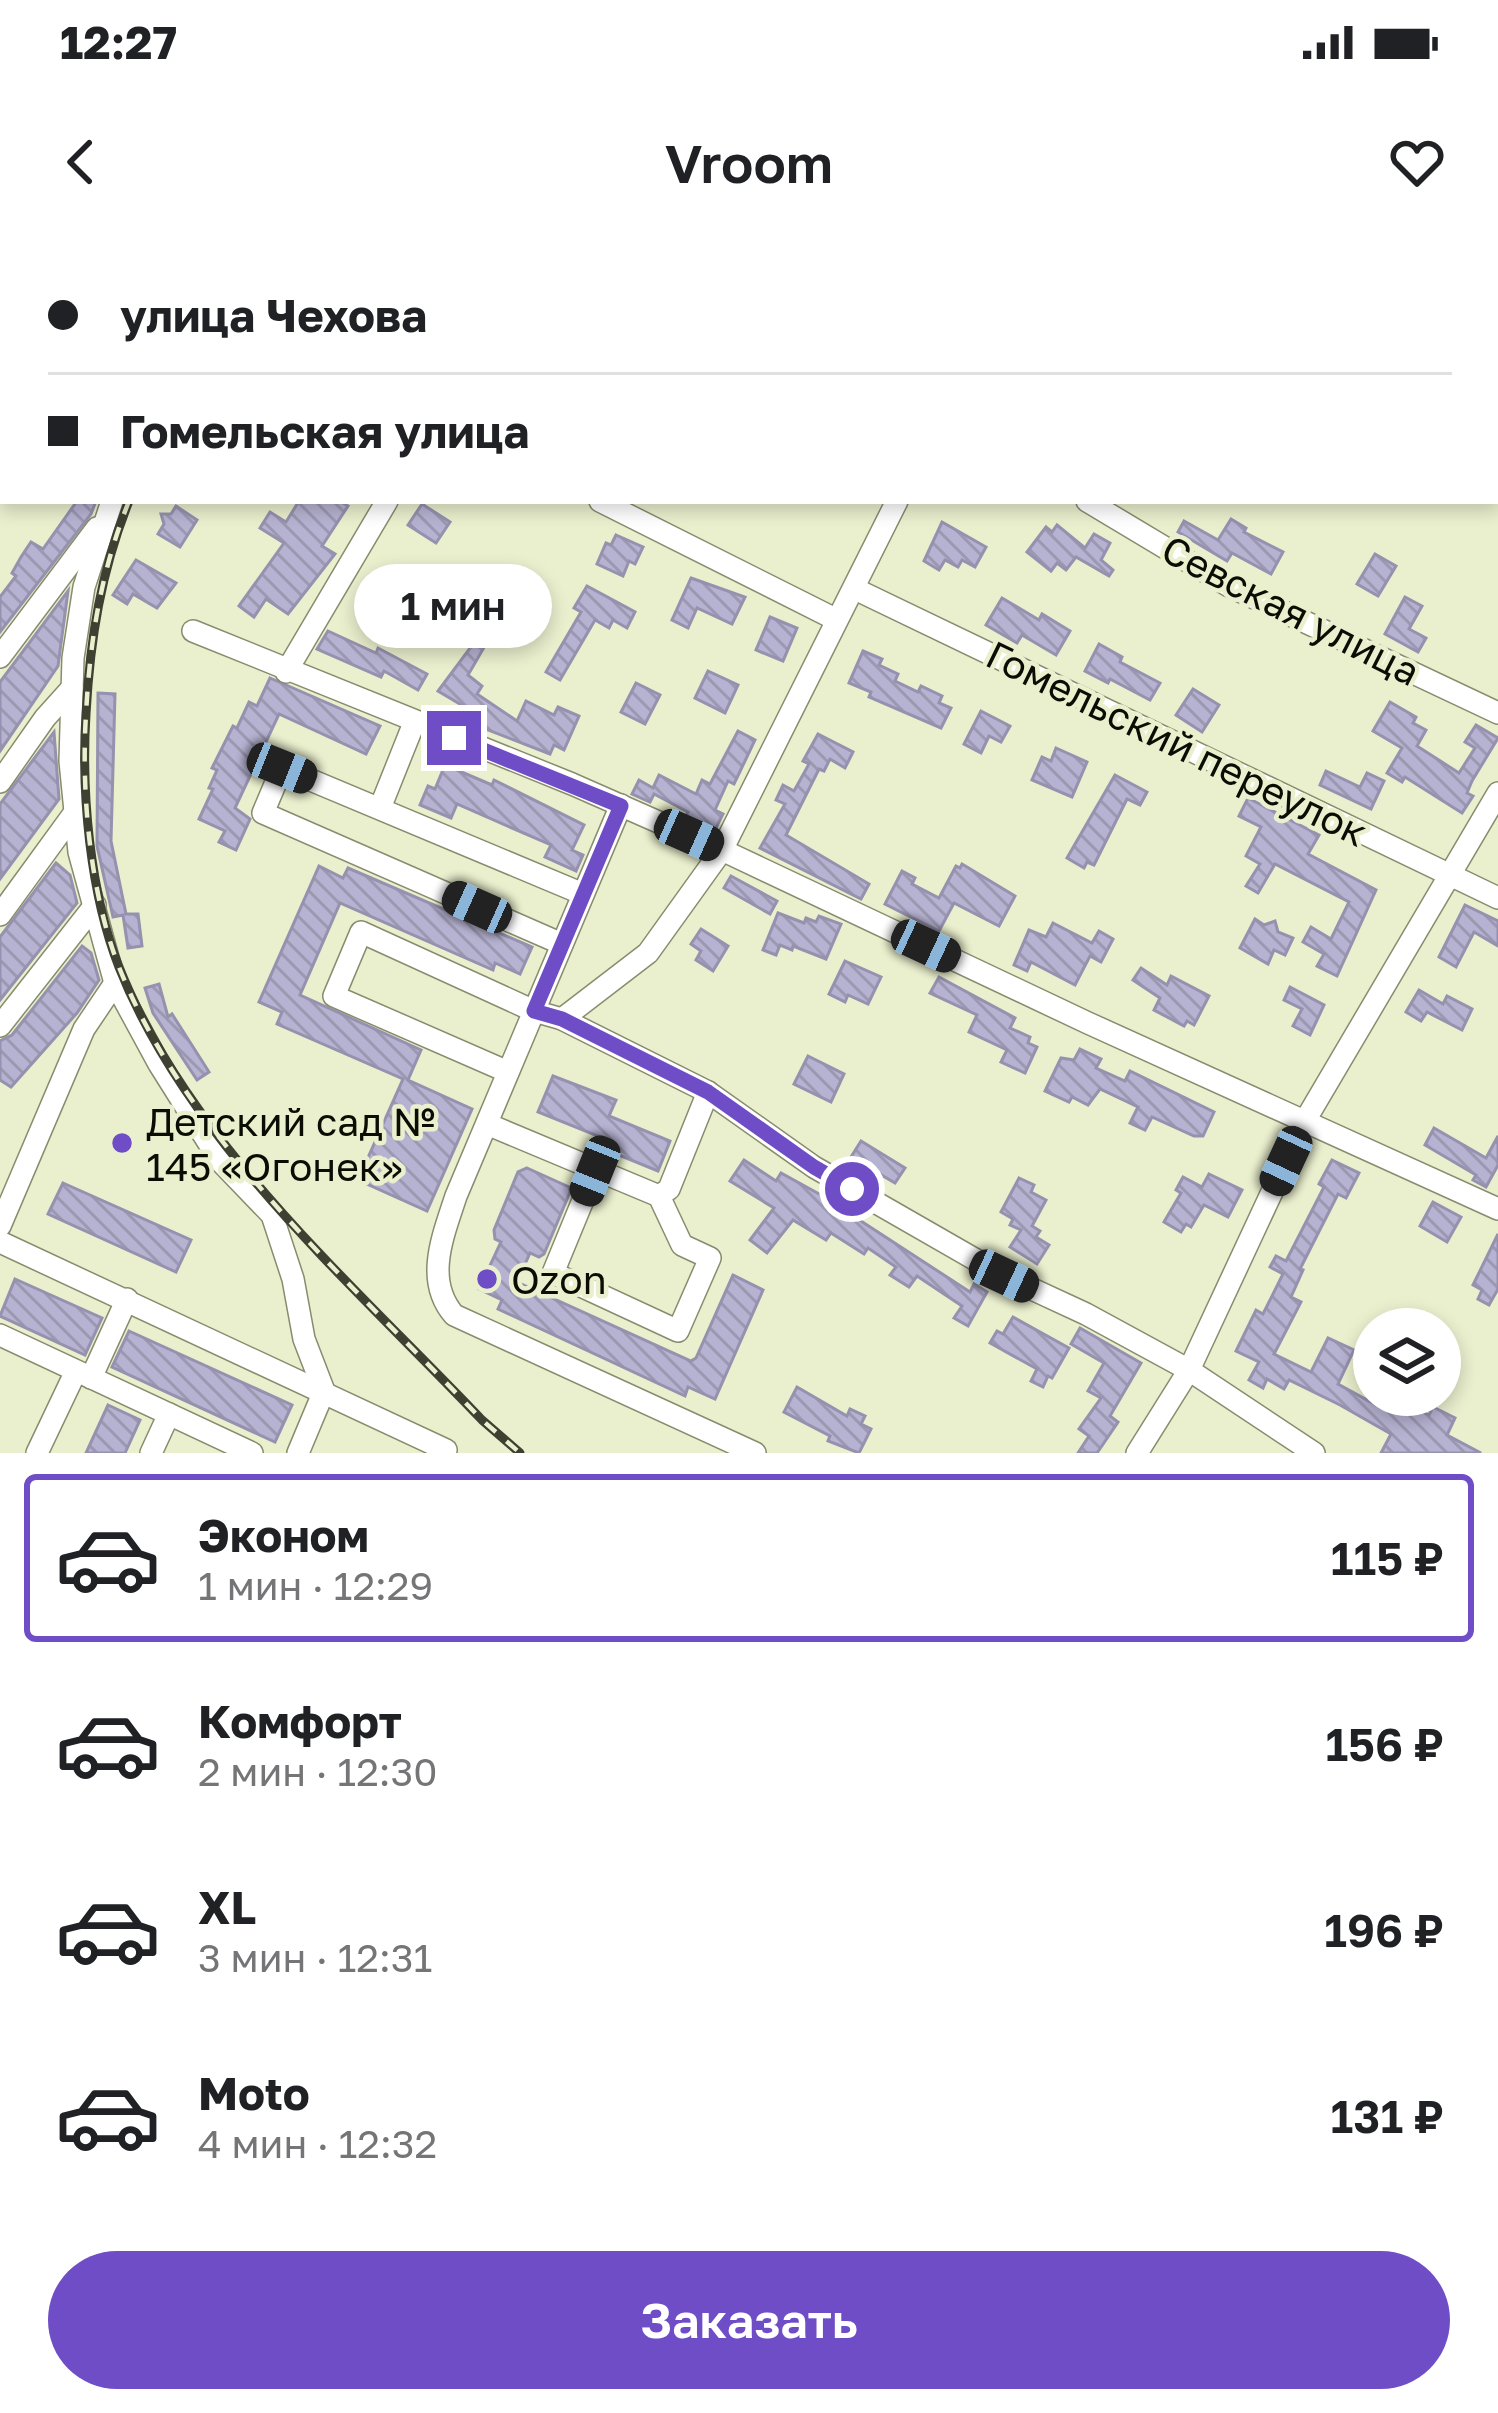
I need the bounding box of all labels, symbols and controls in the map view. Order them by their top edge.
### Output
text: 12:27 [60,15,177,69]
icon: back [48,129,114,195]
icon: heart [1384,129,1450,195]
text: Vroom [665,130,833,195]
text: улица Чехова [120,288,427,342]
text: Гомельская улица [120,404,529,458]
street label: Севская улица [1154,525,1428,695]
callout: 1 мин [355,564,553,648]
text: 1 мин [400,582,506,629]
street label: Гомельский переулок [979,630,1375,856]
route end [427,711,481,765]
car [242,738,322,798]
car [649,804,729,866]
car [437,876,517,938]
car [886,914,966,978]
place label: Детский сад № 145 «Огонек» [146,1098,435,1190]
car [1254,1121,1318,1201]
marker: Детский сад № 145 «Огонек» [109,1130,135,1156]
car [565,1131,625,1211]
route start [825,1162,879,1216]
car [964,1244,1044,1308]
place label: Ozon [511,1256,607,1303]
marker: Ozon [474,1266,500,1292]
map controls [1353,1308,1461,1416]
button: layers [1353,1308,1461,1416]
icon: car [54,1504,162,1612]
text: Эконом [198,1508,369,1562]
text: 115 ₽ [1331,1531,1444,1585]
text: 1 мин · 12:29 [198,1562,433,1609]
icon: car [54,1690,162,1798]
text: Комфорт [198,1694,402,1748]
text: 156 ₽ [1325,1717,1444,1771]
text: 2 мин · 12:30 [198,1748,437,1795]
icon: car [54,1876,162,1984]
text: XL [198,1880,256,1934]
text: 196 ₽ [1324,1903,1444,1957]
text: 3 мин · 12:31 [198,1934,432,1981]
icon: car [54,2062,162,2170]
text: Moto [198,2066,310,2120]
text: 131 ₽ [1331,2089,1444,2143]
text: 4 мин · 12:32 [198,2120,437,2167]
button: Заказать [48,2251,1450,2389]

